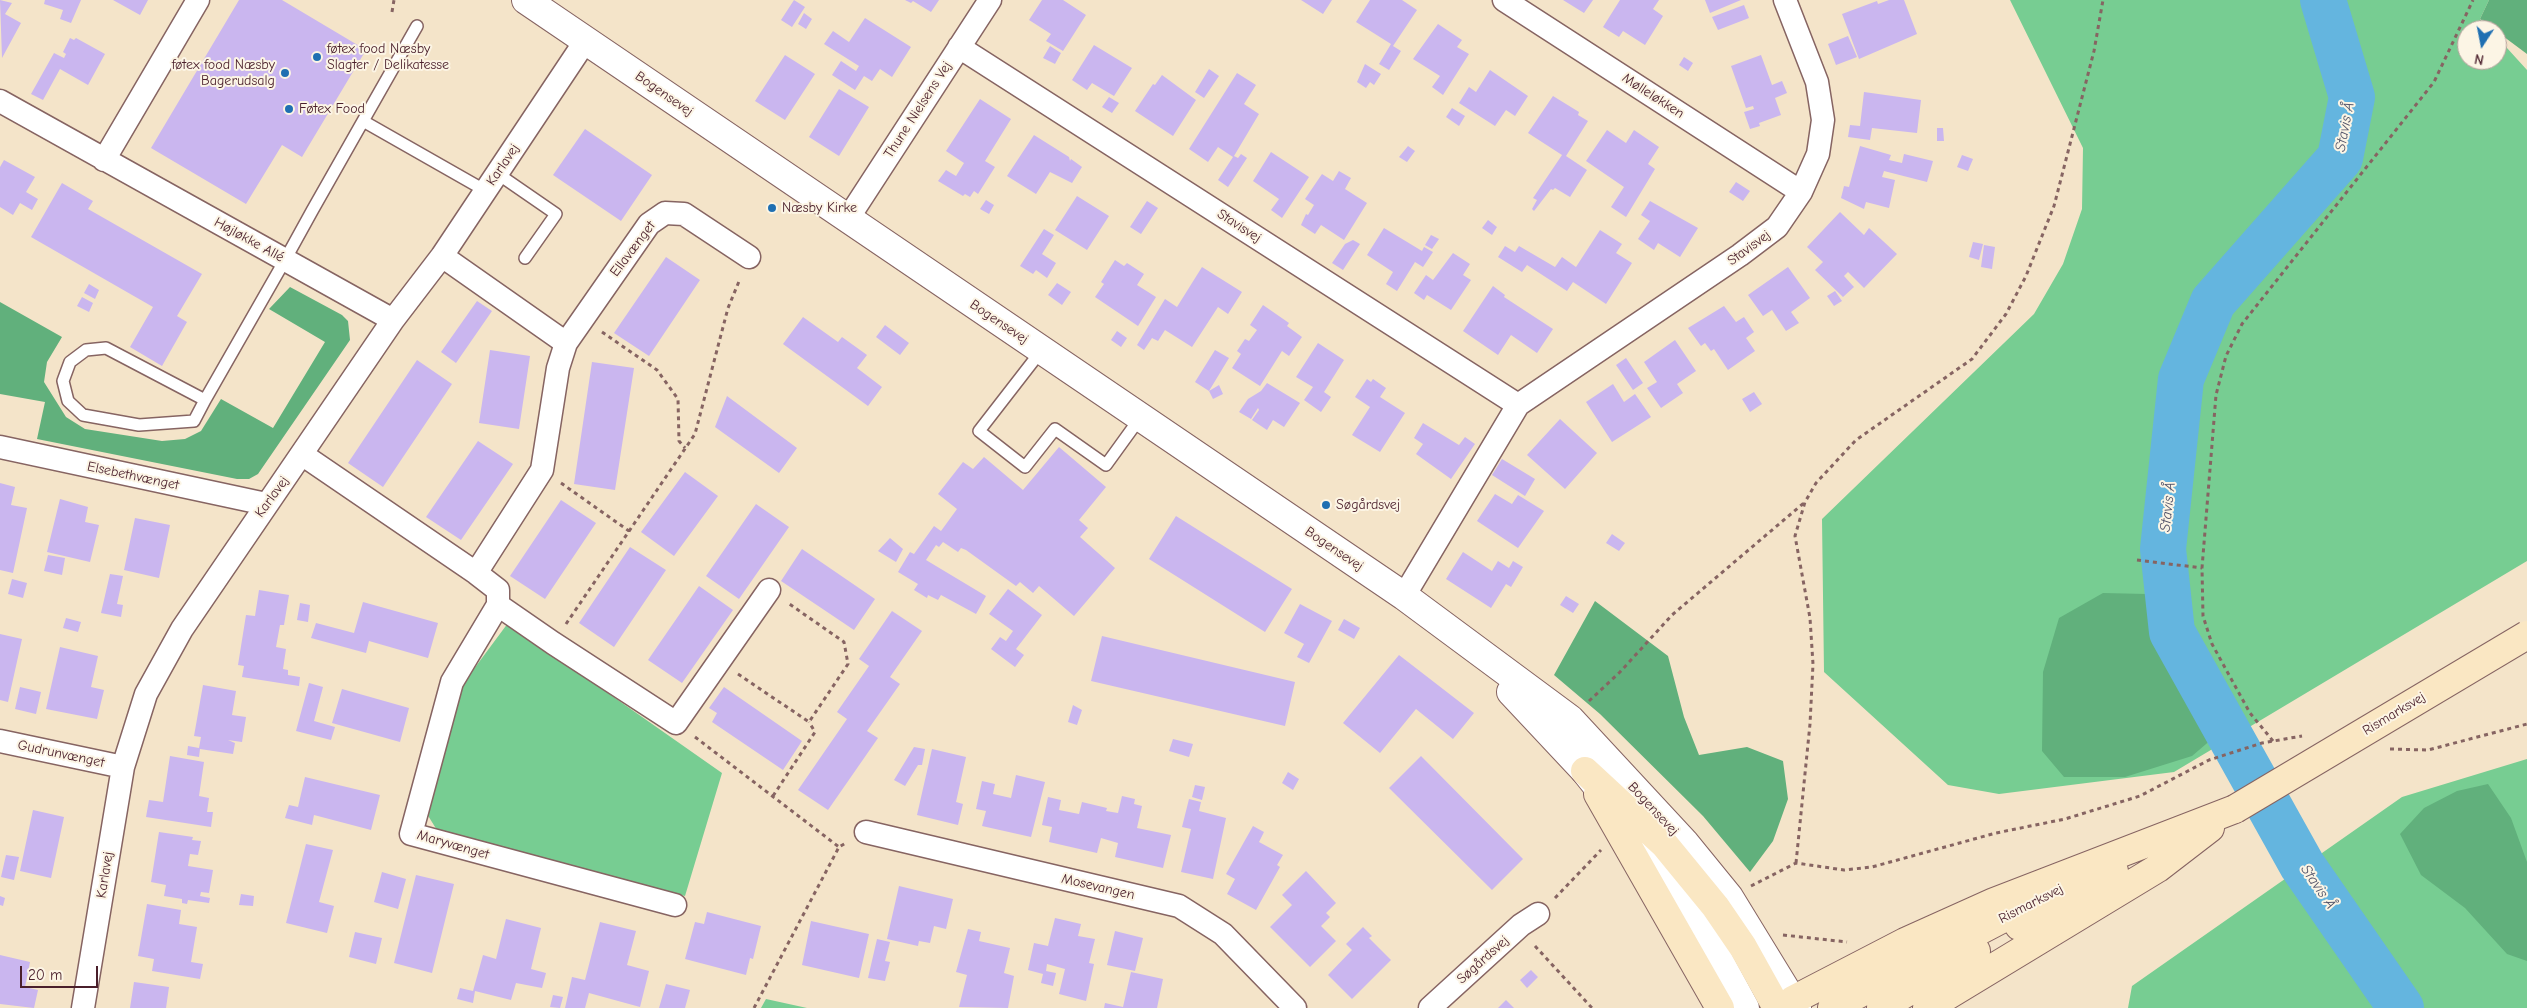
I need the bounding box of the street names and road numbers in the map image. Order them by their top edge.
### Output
street label: Thune Nielsens Vej [880,59,956,161]
street label: Bogensevej [632,68,696,120]
street label: Mølleløkken [1619,70,1687,122]
street label: Karlavej [483,141,523,189]
street label: Stavisvej [1214,206,1264,246]
street label: Højløkke Allé [211,214,287,266]
street label: Ellavænget [607,218,659,280]
street label: Stavisvej [1724,227,1774,269]
street label: Bogensevej [967,296,1031,348]
street label: Elsebethvænget [85,458,181,494]
street label: Karlavej [251,473,293,521]
street label: Bogensevej [1302,523,1366,575]
street label: Rismarksvej [2360,689,2428,739]
street label: Gudrunvænget [16,737,106,771]
street label: Bogensevej [1624,779,1682,839]
street label: Maryvænget [415,827,491,863]
street label: Karlavej [93,851,117,899]
street label: Mosevangen [1060,870,1136,904]
street label: Rismarksvej [1996,881,2066,927]
street label: Søgårdsvej [1454,932,1512,988]

